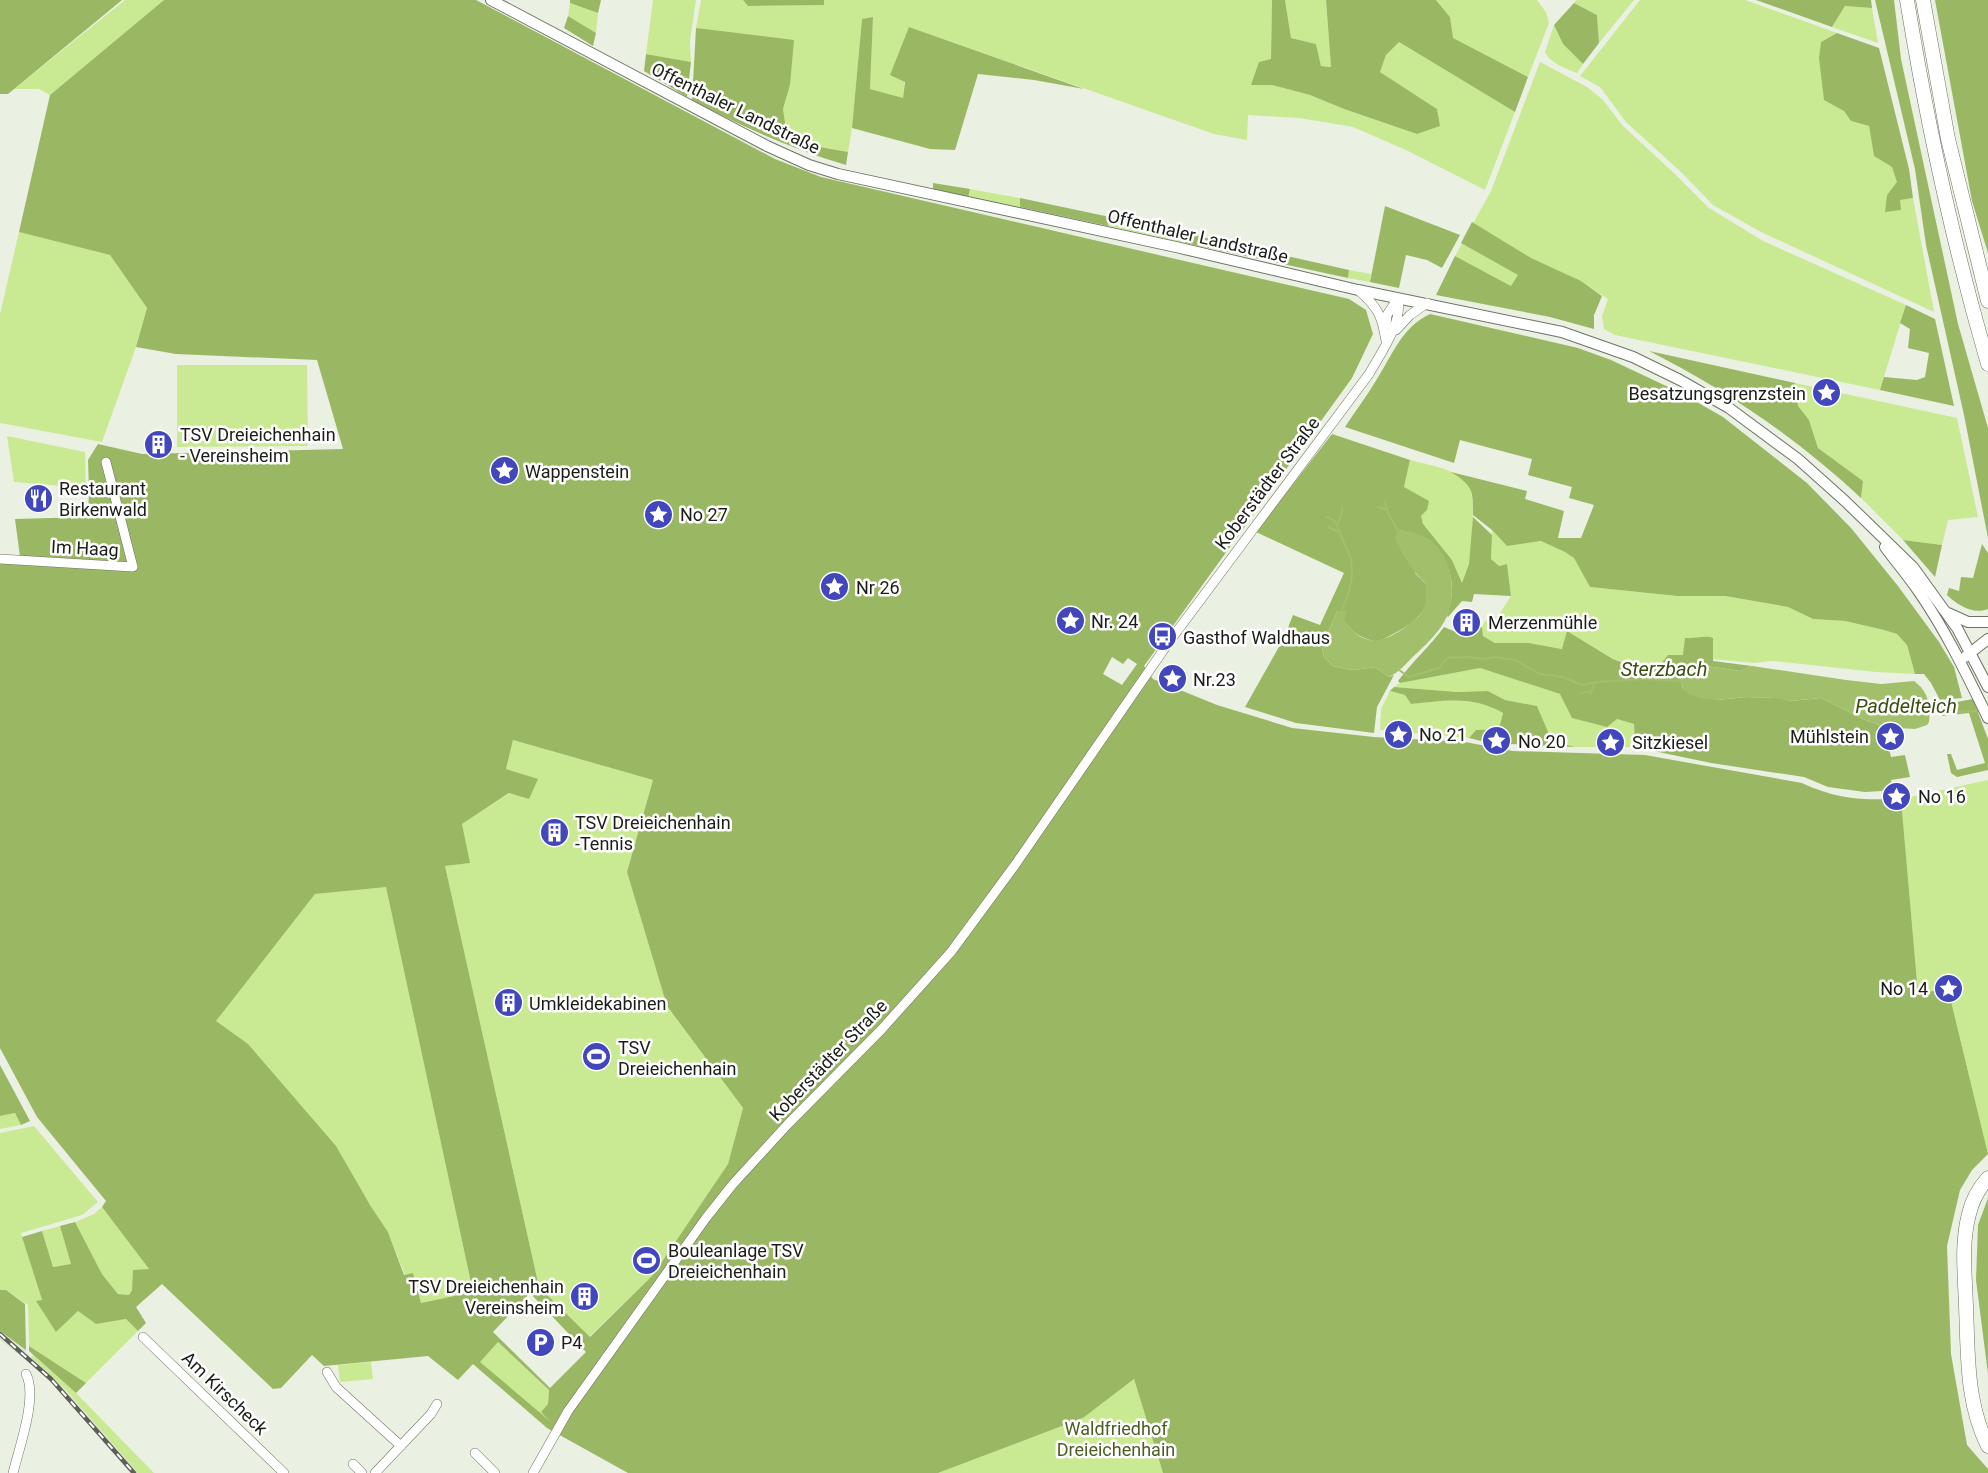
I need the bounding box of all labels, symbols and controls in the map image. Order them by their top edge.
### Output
street label: Offenthaler Landstraße [648,58,824,158]
street label: Offenthaler Landstraße [1106,205,1290,267]
place icon: Besatzungsgrenzstein [1811,377,1843,409]
place label: Besatzungsgrenzstein [1629,383,1806,404]
street label: Koberstädter Straße [1210,413,1324,553]
place label: TSV Dreieichenhain - Vereinsheim [180,424,336,466]
building icon: TSV Dreieichenhain - Vereinsheim [143,428,175,460]
place icon: Wappenstein [488,455,520,487]
place label: Wappenstein [525,461,629,482]
place label: Restaurant Birkenwald [59,478,147,520]
restaurant icon: Restaurant Birkenwald [22,482,54,514]
place icon: No 27 [643,498,675,530]
place label: No 27 [680,504,728,525]
street label: Im Haag [51,536,119,560]
place icon: Nr 26 [819,571,851,603]
place label: Nr 26 [856,577,900,598]
place icon: Nr. 24 [1054,605,1086,637]
building icon: Merzenmühle [1451,606,1483,638]
place label: Nr. 24 [1091,611,1138,632]
place label: Merzenmühle [1488,612,1597,633]
bus stop icon: Gasthof Waldhaus [1146,621,1178,653]
place label: Gasthof Waldhaus [1183,627,1330,648]
water label: Sterzbach [1621,657,1707,681]
place icon: Nr.23 [1156,663,1188,695]
place label: Nr.23 [1193,669,1236,690]
water label: Paddelteich [1855,694,1957,718]
place icon: No 21 [1382,718,1414,750]
place icon: Mühlstein [1874,720,1906,752]
place label: No 21 [1419,724,1467,745]
place icon: No 20 [1481,725,1513,757]
place icon: Sitzkiesel [1595,726,1627,758]
place label: Mühlstein [1790,726,1869,747]
place label: No 20 [1518,731,1566,752]
place label: Sitzkiesel [1632,732,1708,753]
place icon: No 16 [1881,780,1913,812]
place label: No 16 [1918,786,1966,807]
place label: TSV Dreieichenhain -Tennis [575,812,731,854]
building icon: TSV Dreieichenhain -Tennis [538,816,570,848]
place icon: No 14 [1933,972,1965,1004]
place label: No 14 [1880,978,1928,999]
building icon: Umkleidekabinen [492,987,524,1019]
place label: Umkleidekabinen [529,993,666,1014]
street label: Koberstädter Straße [765,995,891,1125]
place label: TSV Dreieichenhain [618,1037,736,1079]
sports icon: TSV Dreieichenhain [581,1041,613,1073]
place label: Bouleanlage TSV Dreieichenhain [668,1240,804,1282]
sports icon: Bouleanlage TSV Dreieichenhain [631,1244,663,1276]
place label: TSV Dreieichenhain Vereinsheim [408,1276,564,1318]
building icon: TSV Dreieichenhain Vereinsheim [569,1280,601,1312]
parking icon: P4 [524,1326,556,1358]
place label: P4 [561,1332,582,1353]
street label: Am Kirscheck [178,1347,273,1440]
park label: Waldfriedhof Dreieichenhain [1057,1418,1175,1460]

